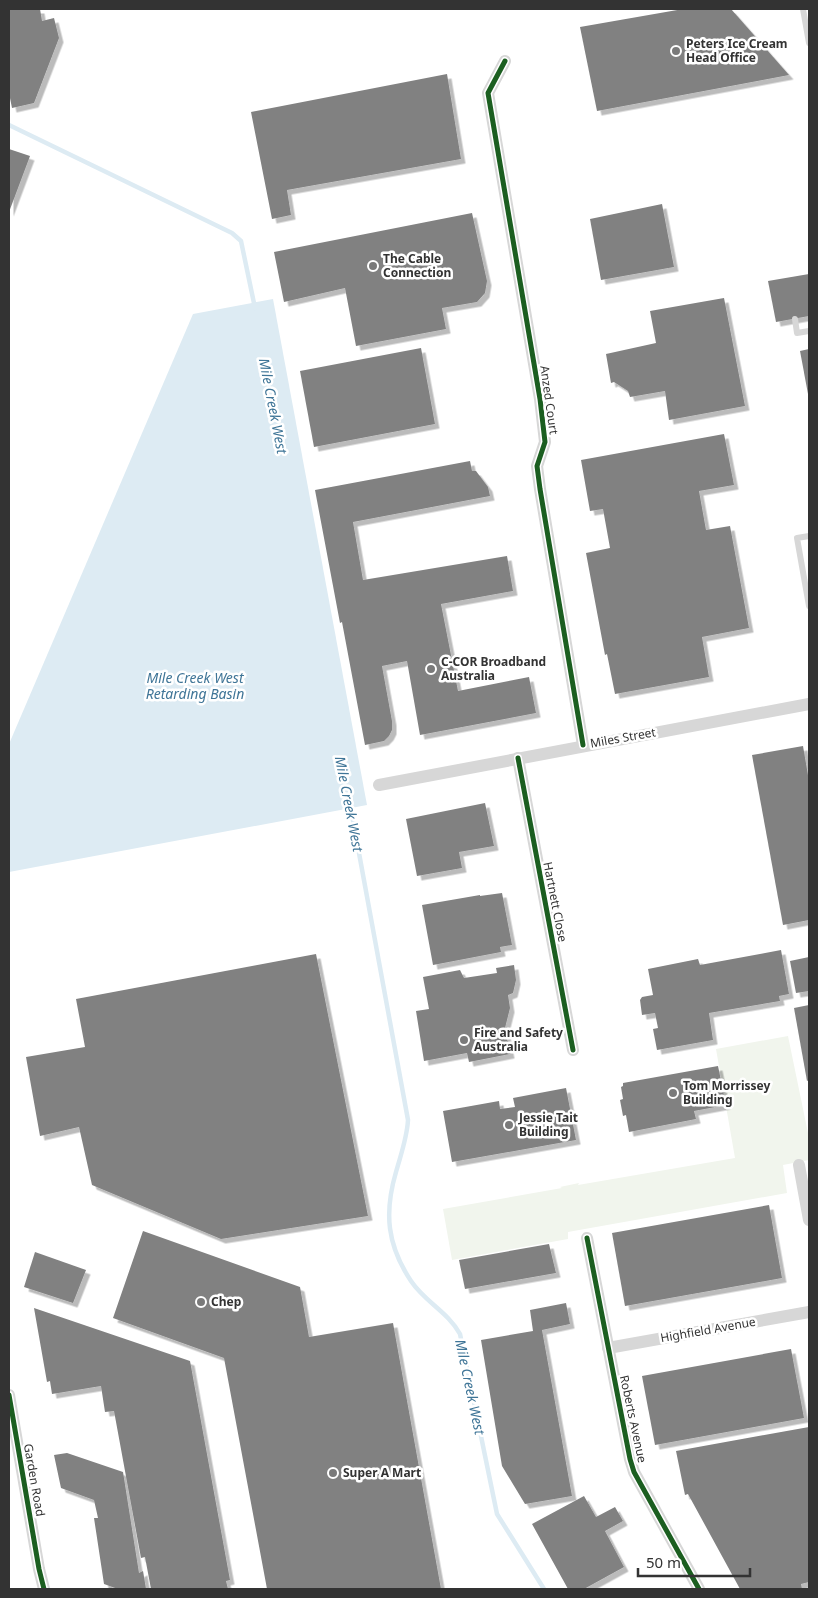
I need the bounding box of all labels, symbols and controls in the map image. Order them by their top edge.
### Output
place label: Peters Ice Cream Head Office [686,35,788,66]
marker: Peters Ice Cream Head Office [670,45,682,57]
place label: The Cable Connection [383,250,451,281]
marker: The Cable Connection [367,260,379,272]
water label: Mile Creek West [255,356,292,457]
street label: Anzed Court [536,364,563,436]
place label: C-COR Broadband Australia [441,653,546,684]
marker: C-COR Broadband Australia [425,663,437,675]
water label: Mile Creek West Retarding Basin [146,668,245,703]
street label: Miles Street [589,723,658,752]
water label: Mile Creek West [331,754,368,855]
street label: Hartnett Close [539,860,572,944]
place label: Fire and Safety Australia [474,1024,563,1055]
marker: Fire and Safety Australia [458,1034,470,1046]
place label: Tom Morrissey Building [683,1077,771,1108]
marker: Tom Morrissey Building [667,1087,679,1099]
place label: Jessie Tait Building [518,1109,578,1140]
marker: Jessie Tait Building [503,1119,515,1131]
place label: Chep [211,1293,242,1310]
marker: Chep [195,1296,207,1308]
street label: Highfield Avenue [659,1313,757,1346]
water label: Mile Creek West [451,1337,490,1438]
street label: Roberts Avenue [616,1374,651,1464]
street label: Garden Road [20,1442,49,1518]
place label: Super A Mart [343,1464,421,1481]
marker: Super A Mart [327,1467,339,1479]
scale bar [638,1546,750,1578]
text: 50 m [646,1552,681,1572]

